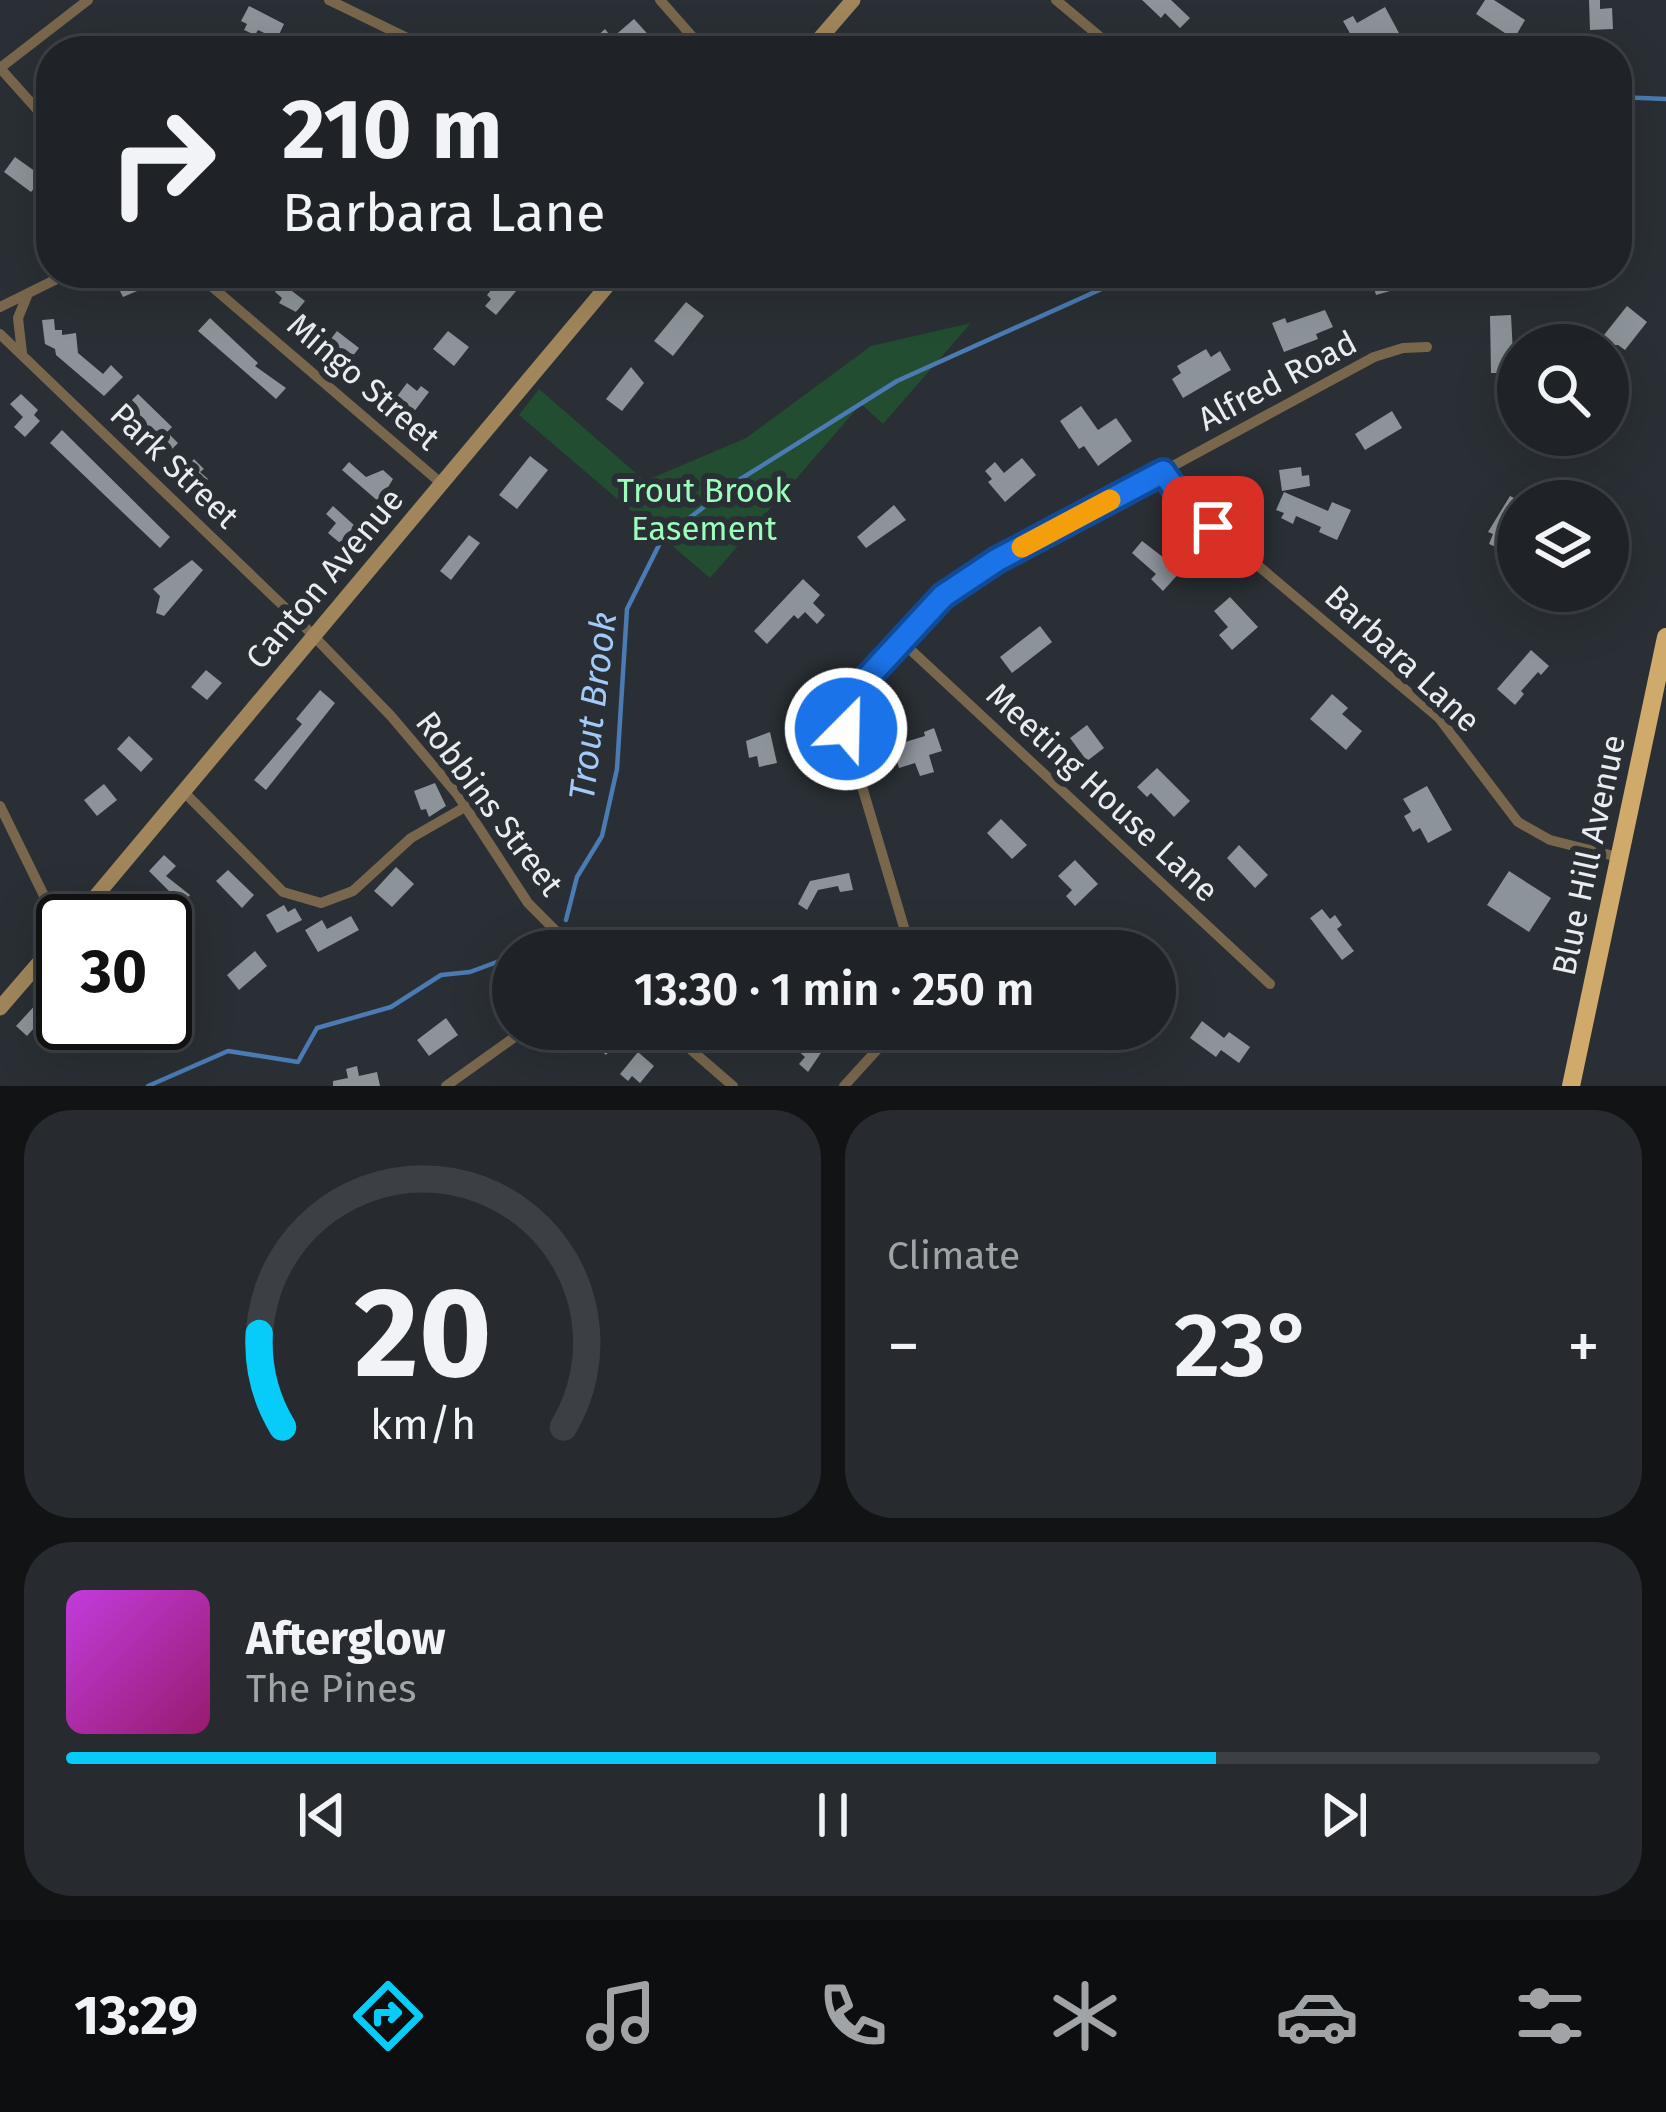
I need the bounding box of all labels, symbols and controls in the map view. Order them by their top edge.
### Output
text: 210 m [282,79,503,180]
icon: right [84,84,240,240]
text: Barbara Lane [282,181,605,245]
street label: Mingo Street [279,305,448,459]
street label: Alfred Road [1191,322,1364,439]
map controls [1497,324,1629,612]
button: search [1497,324,1629,456]
street label: Park Street [102,395,247,537]
park label: Trout Brook Easement [617,471,791,549]
pin [1162,476,1264,578]
street label: Canton Avenue [238,480,412,677]
button: layers [1497,480,1629,612]
icon: arrive [1180,494,1246,560]
street label: Barbara Lane [1316,577,1488,741]
water label: Trout Brook [560,610,626,803]
position arrow [783,666,909,792]
street label: Meeting House Lane [978,675,1227,911]
street label: Robbins Street [407,704,572,904]
street label: Blue Hill Avenue [1544,731,1634,979]
speed limit sign: 30 [36,894,192,1050]
text: 13:30 · 1 min · 250 m [634,963,1034,1017]
text: Climate [887,1233,1020,1279]
text: 20 [354,1259,491,1409]
text: 23° [1174,1292,1313,1400]
text: − [887,1307,920,1386]
text: + [1567,1307,1600,1386]
text: km/h [369,1399,476,1450]
text: Afterglow [246,1612,445,1666]
text: The Pines [246,1666,417,1712]
icon: previous [289,1782,355,1848]
icon: pause [800,1782,866,1848]
icon: next [1311,1782,1377,1848]
icon: directions [346,1974,430,2058]
icon: music [579,1974,663,2058]
icon: phone [811,1974,895,2058]
icon: climate [1043,1974,1127,2058]
icon: car [1275,1974,1359,2058]
icon: filters [1508,1974,1592,2058]
text: 13:29 [74,1984,198,2048]

